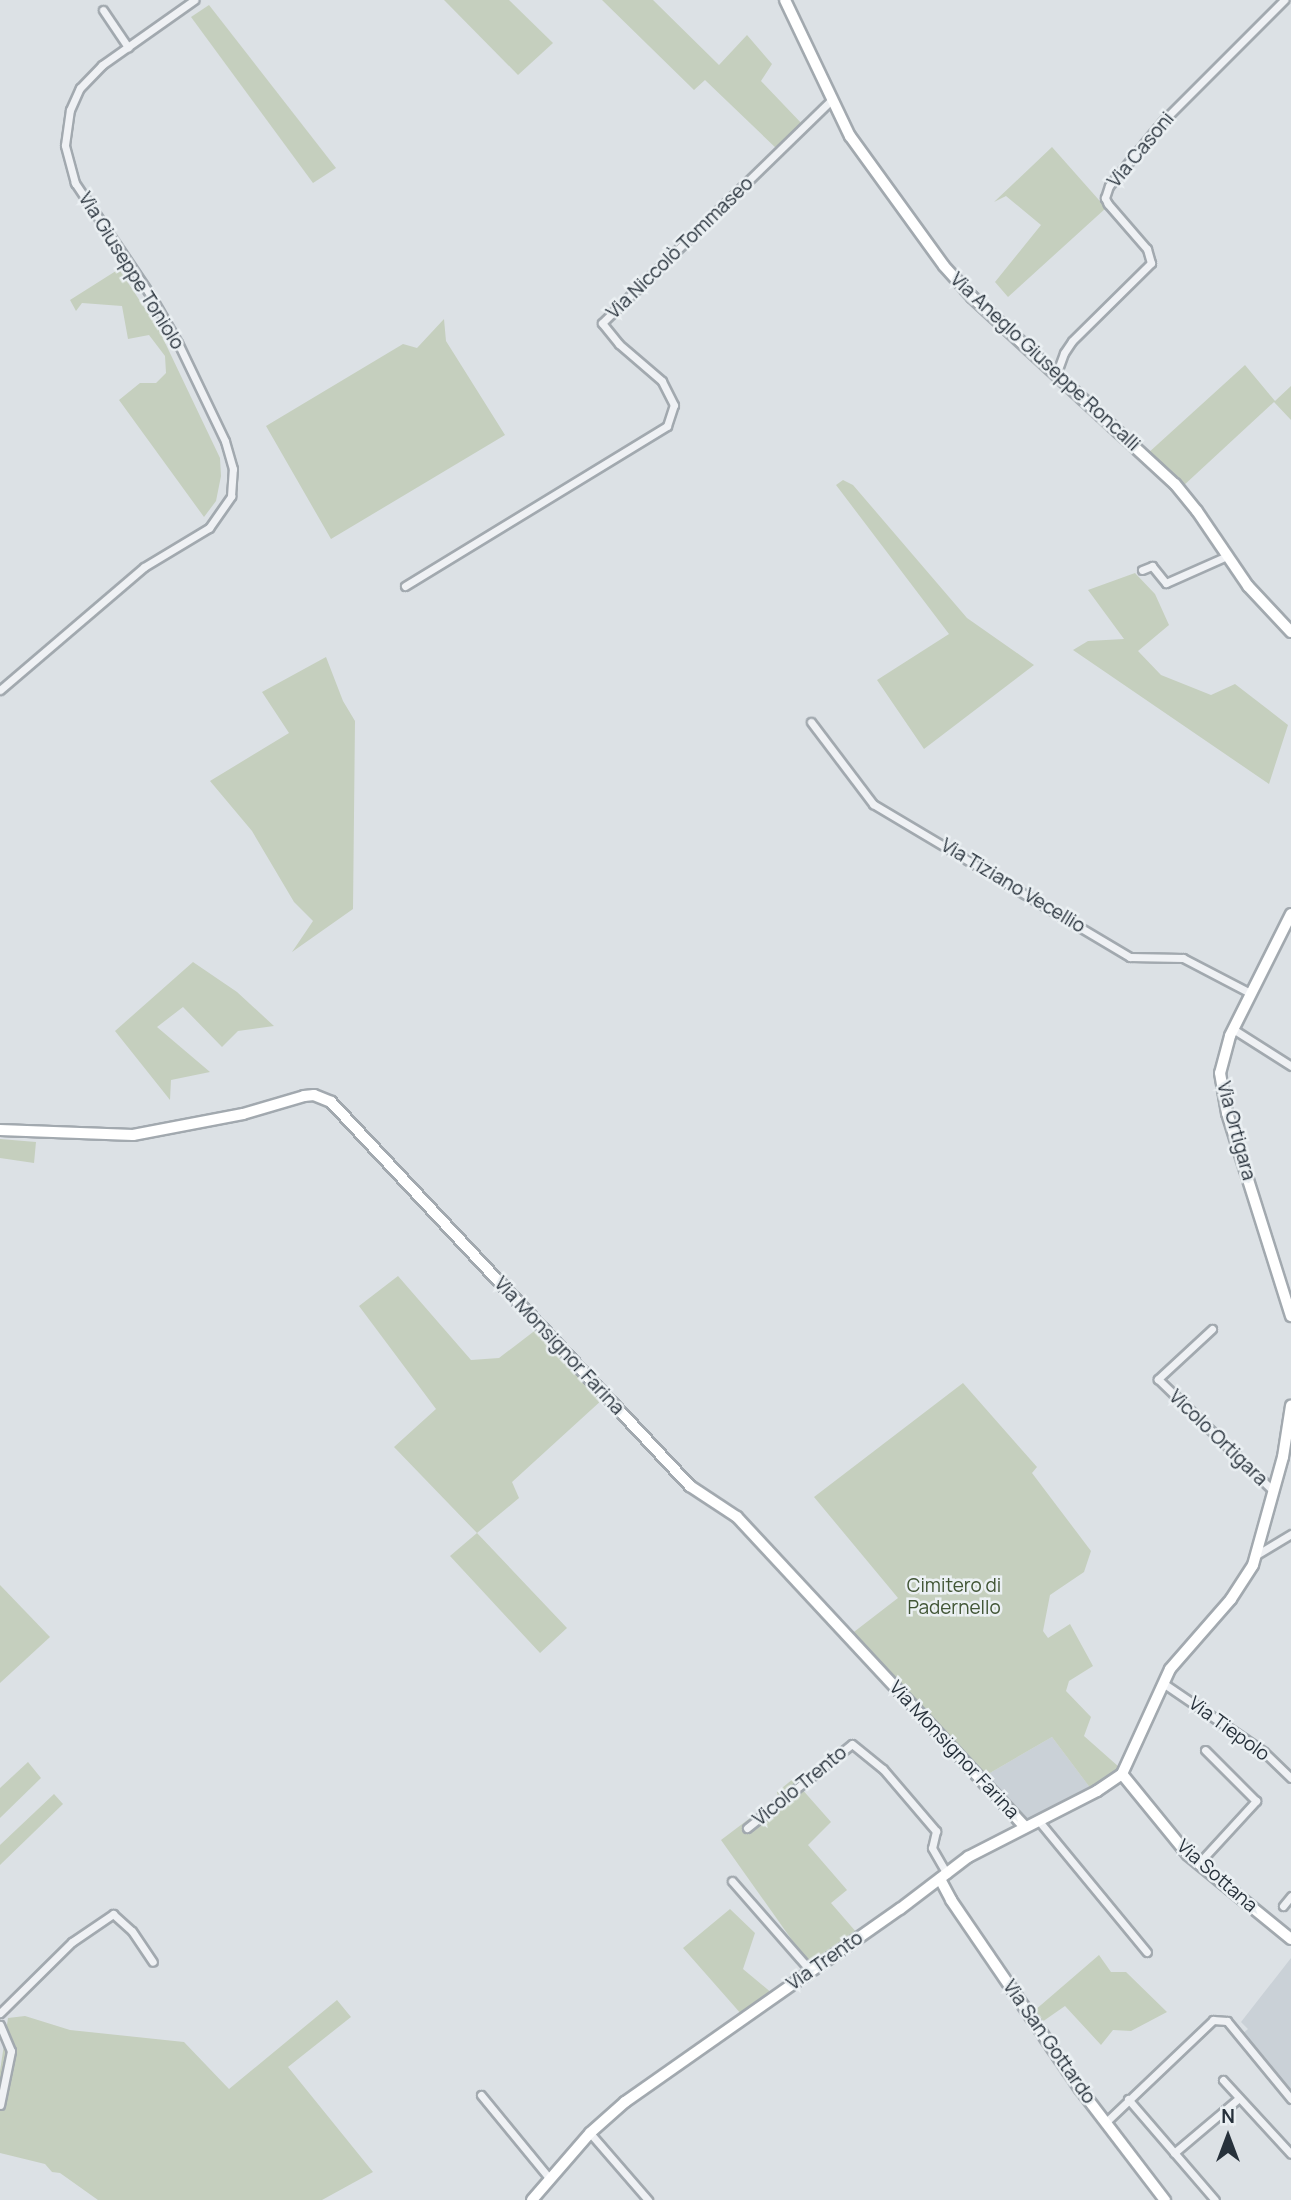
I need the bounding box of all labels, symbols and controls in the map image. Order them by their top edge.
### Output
street label: Via Casoni [1103,108,1179,192]
street label: Via Niccolò Tommaseo [602,172,758,324]
street label: Via Giuseppe Toniolo [73,188,189,354]
street label: Via Aneglo Giuseppe Roncalli [945,268,1145,456]
street label: Via Tiziano Vecellio [937,834,1089,938]
street label: Via Ortigara [1212,1079,1260,1183]
street label: Via Monsignor Farina [489,1272,629,1420]
street label: Vicolo Ortigara [1164,1385,1272,1491]
park label: Cimitero di Padernello [907,1575,1001,1619]
street label: Via Monsignor Farina [884,1676,1024,1824]
street label: Via Tiepolo [1184,1692,1274,1766]
street label: Vicolo Trento [748,1741,852,1831]
street label: Via Sottana [1172,1835,1262,1917]
street label: Via Trento [783,1927,867,1995]
street label: Via San Gottardo [998,1976,1100,2108]
north arrow [1193,2102,1263,2172]
text: N [1221,2103,1235,2129]

